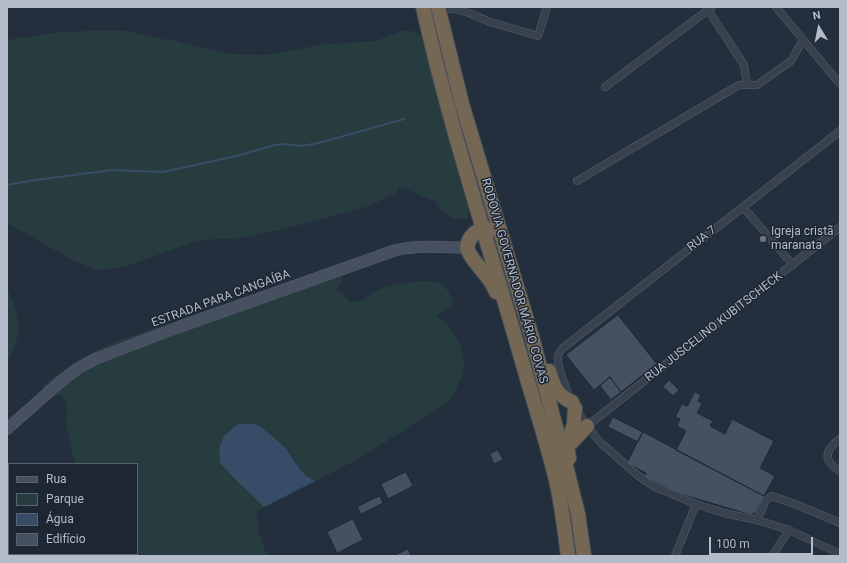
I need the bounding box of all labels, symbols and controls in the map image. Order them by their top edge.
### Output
north arrow [799,8,839,48]
text: N [812,9,822,23]
street label: RODOVIA GOVERNADOR MÁRIO COVAS [478,177,550,385]
street label: RUA 7 [685,223,719,255]
place label: Igreja cristã maranata [771,225,834,253]
marker: Igreja cristã maranata [758,234,768,244]
street label: ESTRADA PARA CANGAÍBA [150,267,292,331]
street label: RUA JUSCELINO KUBITSCHECK [643,269,785,385]
legend [8,463,138,555]
text: Rua [46,472,67,486]
text: Parque [46,492,84,506]
text: Água [46,512,74,526]
scale bar [711,529,815,555]
text: Edifício [46,532,86,546]
text: 100 m [716,537,750,551]

